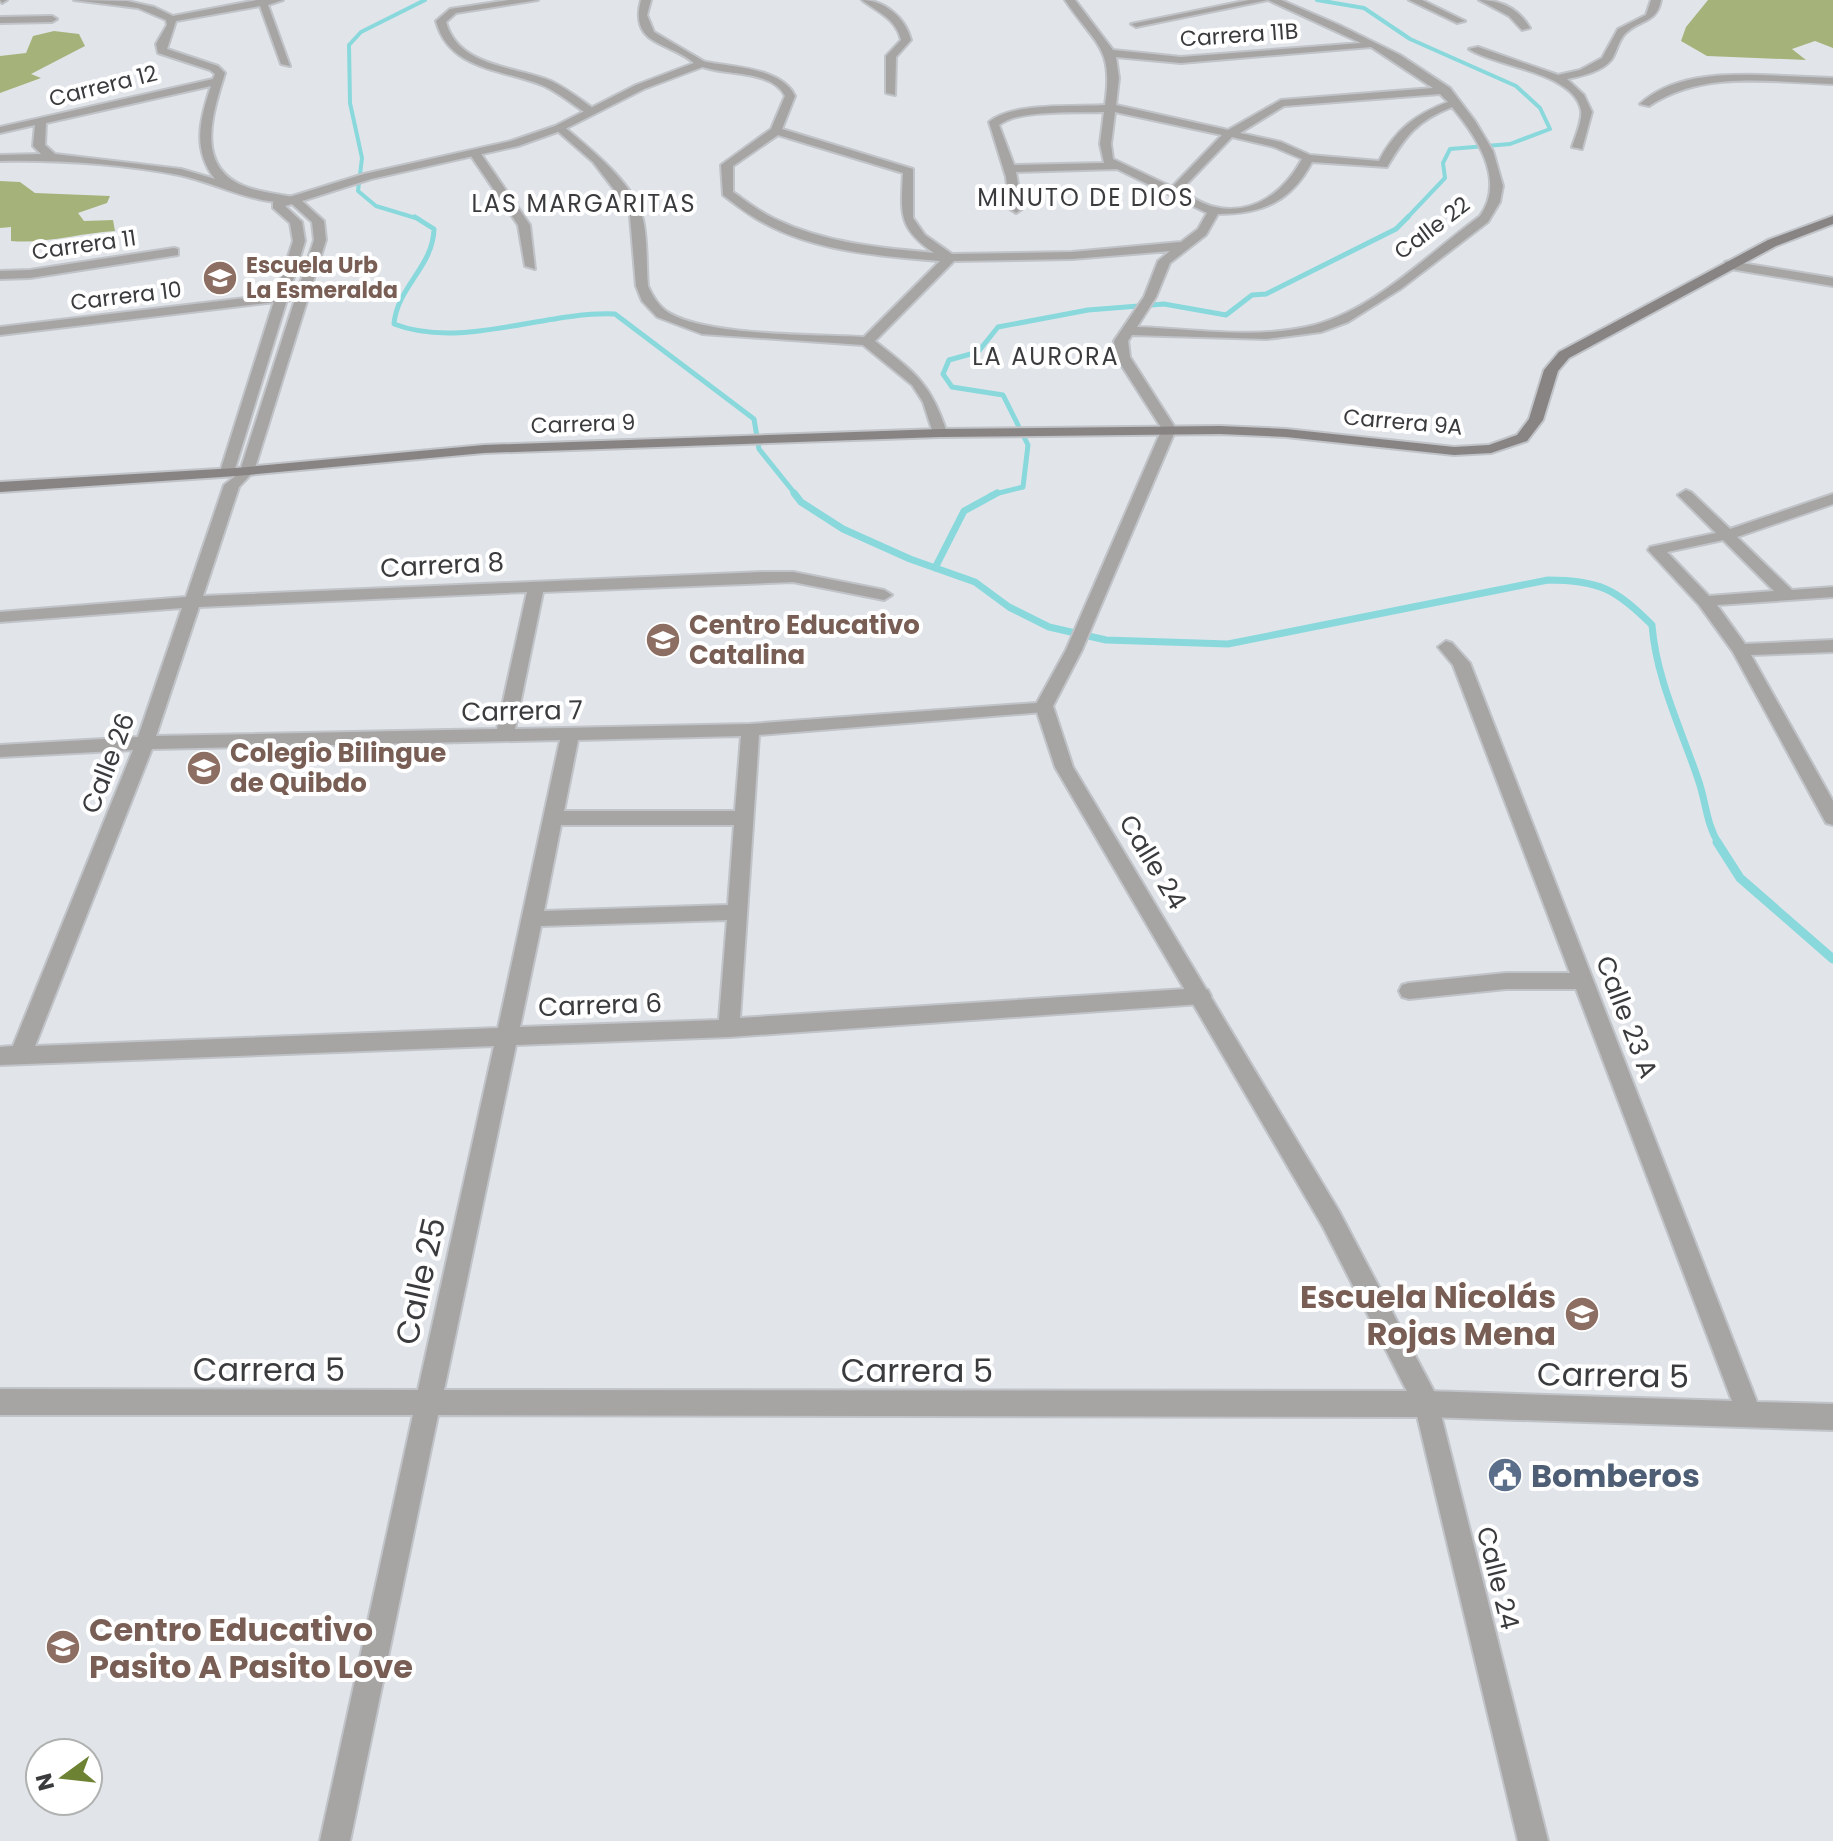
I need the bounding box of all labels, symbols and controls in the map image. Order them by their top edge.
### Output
street label: Carrera 11B [1179,15,1299,55]
street label: Carrera 12 [46,58,160,114]
district label: MINUTO DE DIOS [977,181,1195,214]
district label: LAS MARGARITAS [471,187,697,220]
street label: Calle 22 [1388,189,1476,267]
street label: Carrera 11 [30,222,138,268]
place label: Escuela Urb La Esmeralda [246,250,398,306]
school or university icon: Escuela Urb La Esmeralda [201,259,239,297]
street label: Carrera 10 [69,274,183,318]
district label: LA AURORA [972,340,1120,373]
street label: Carrera 9A [1342,401,1464,443]
street label: Carrera 9 [530,407,636,441]
street label: Carrera 8 [379,544,505,586]
place label: Centro Educativo Catalina [689,607,920,673]
school or university icon: Centro Educativo Catalina [644,621,682,659]
street label: Carrera 7 [461,692,583,730]
street label: Calle 26 [72,708,144,818]
place label: Colegio Bilingue de Quibdo [230,735,446,801]
school or university icon: Colegio Bilingue de Quibdo [185,749,223,787]
street label: Calle 24 [1111,808,1195,916]
street label: Calle 23 A [1587,951,1667,1083]
street label: Carrera 6 [537,985,663,1025]
street label: Calle 25 [384,1213,456,1349]
place label: Escuela Nicolás Rojas Mena [1300,1274,1556,1356]
school or university icon: Escuela Nicolás Rojas Mena [1563,1295,1601,1333]
street label: Carrera 5 [193,1347,345,1392]
street label: Carrera 5 [841,1348,993,1393]
street label: Carrera 5 [1536,1351,1690,1399]
place label: Bomberos [1531,1453,1700,1498]
public building icon: Bomberos [1486,1456,1524,1494]
street label: Calle 24 [1468,1523,1528,1633]
place label: Centro Educativo Pasito A Pasito Love [89,1607,413,1689]
school or university icon: Centro Educativo Pasito A Pasito Love [44,1628,82,1666]
north arrow [24,1737,104,1817]
text: N [28,1770,62,1794]

